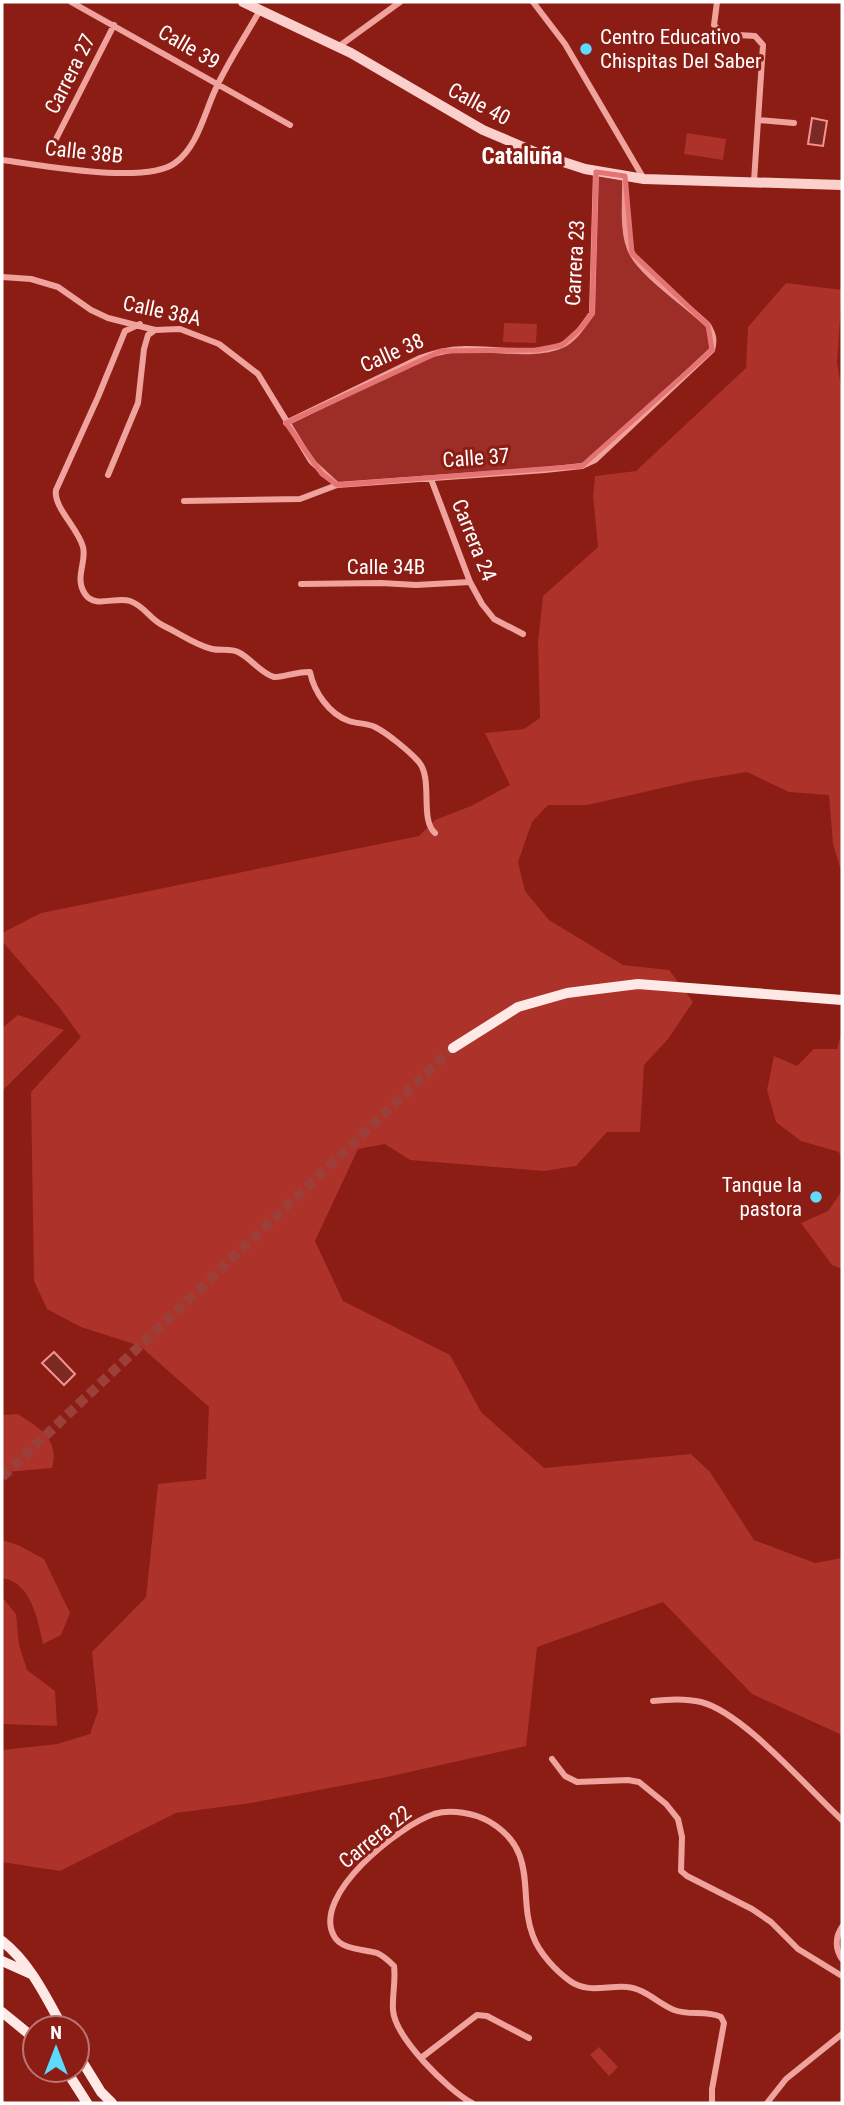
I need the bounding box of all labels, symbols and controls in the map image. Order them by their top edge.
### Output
street label: Calle 39 [154,20,224,74]
place label: Centro Educativo Chispitas Del Saber [600,25,761,73]
street label: Carrera 27 [40,30,100,118]
marker: Centro Educativo Chispitas Del Saber [578,41,594,57]
street label: Calle 40 [444,78,514,130]
street label: Calle 38B [44,136,124,168]
district label: Cataluña [481,143,563,170]
street label: Carrera 23 [561,219,589,307]
street label: Calle 38A [121,291,203,331]
street label: Calle 38 [357,328,427,378]
street label: Calle 37 [442,444,510,472]
street label: Carrera 24 [447,496,501,584]
street label: Calle 34B [347,555,425,579]
place label: Tanque la pastora [722,1173,802,1221]
marker: Tanque la pastora [808,1189,824,1205]
street label: Carrera 22 [334,1801,416,1873]
north arrow [21,2014,91,2084]
text: N [50,2021,62,2044]

